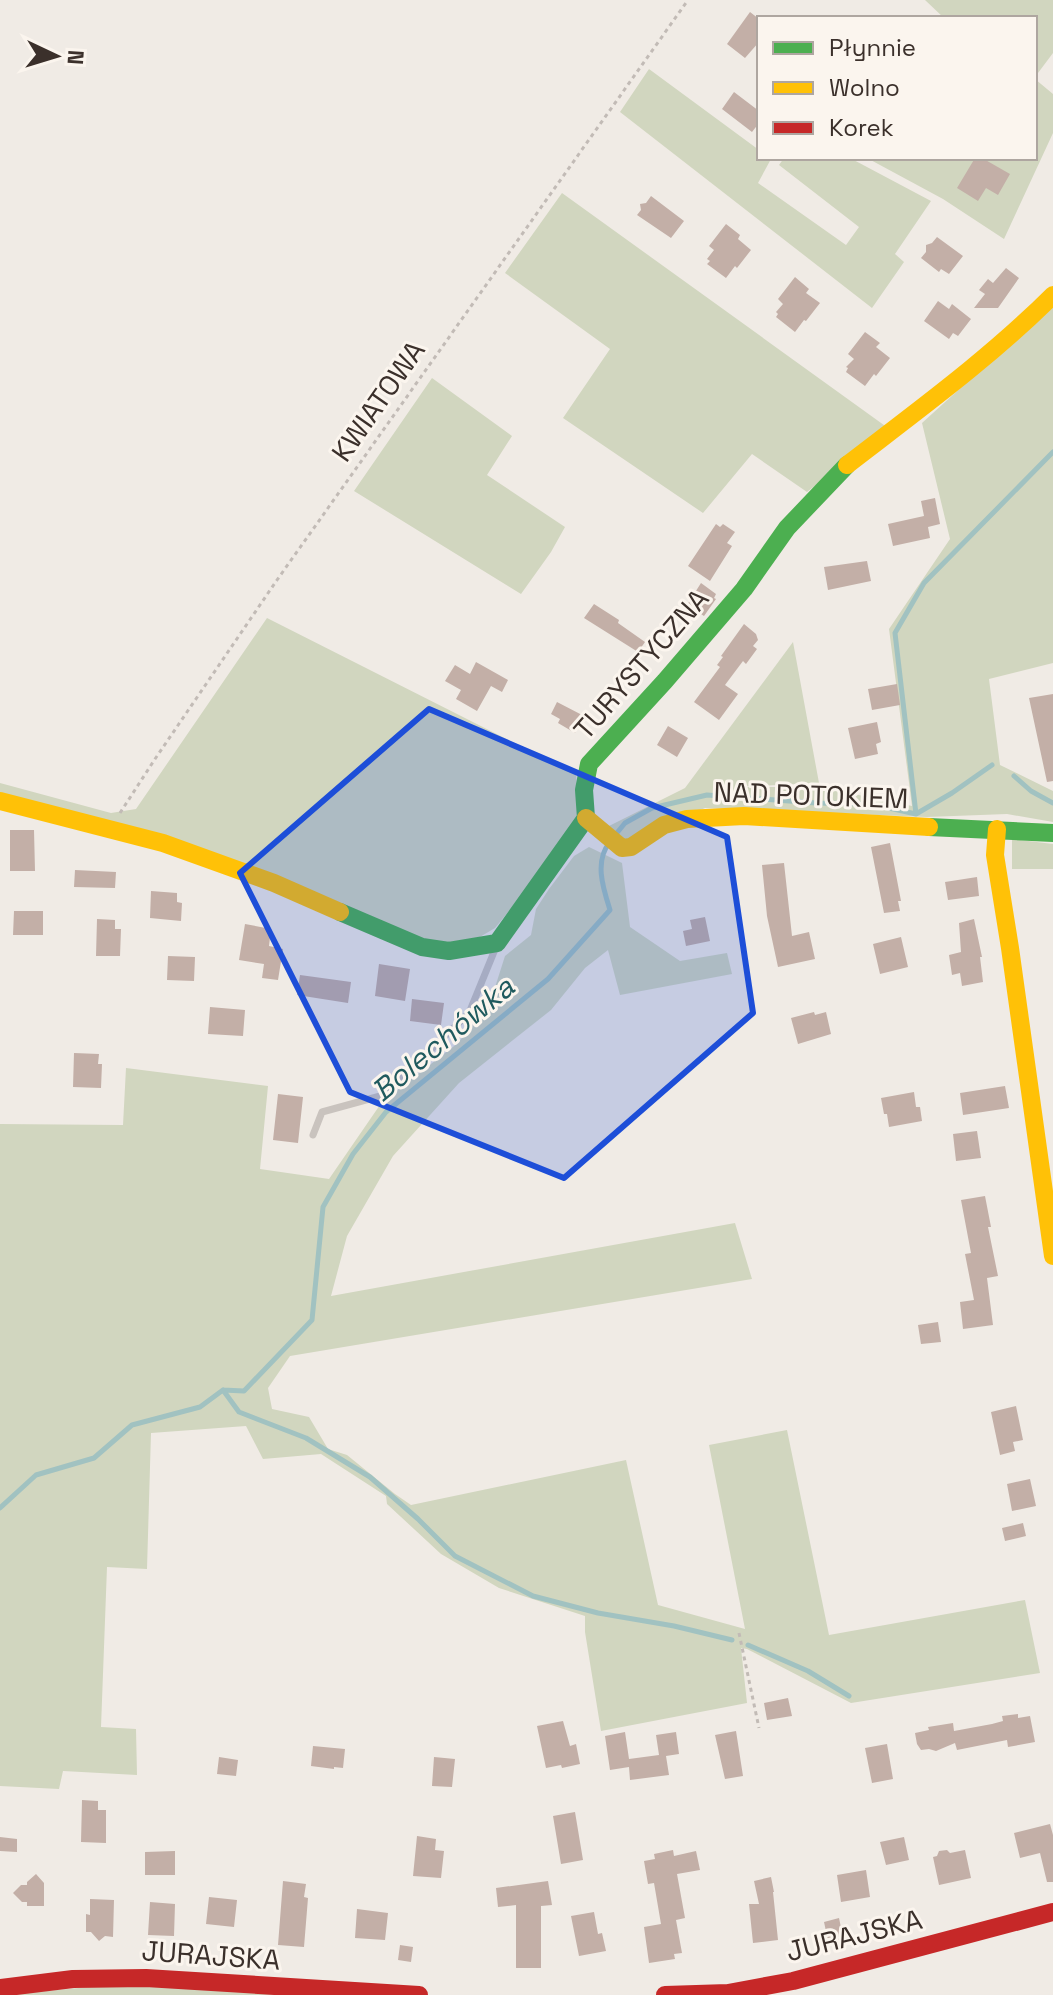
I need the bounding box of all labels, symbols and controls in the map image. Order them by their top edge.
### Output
north arrow [16,16,96,96]
legend [757,16,1037,160]
text: Płynnie [829,32,916,63]
text: N [61,49,90,66]
text: Wolno [829,72,900,103]
text: Korek [829,112,894,143]
street label: KWIATOWA [323,334,433,468]
street label: TURYSTYCZNA [566,581,716,747]
street label: NAD POTOKIEM [713,774,909,816]
water label: Bolechówka [363,967,523,1110]
street label: JURAJSKA [782,1901,926,1969]
street label: JURAJSKA [140,1932,282,1978]

